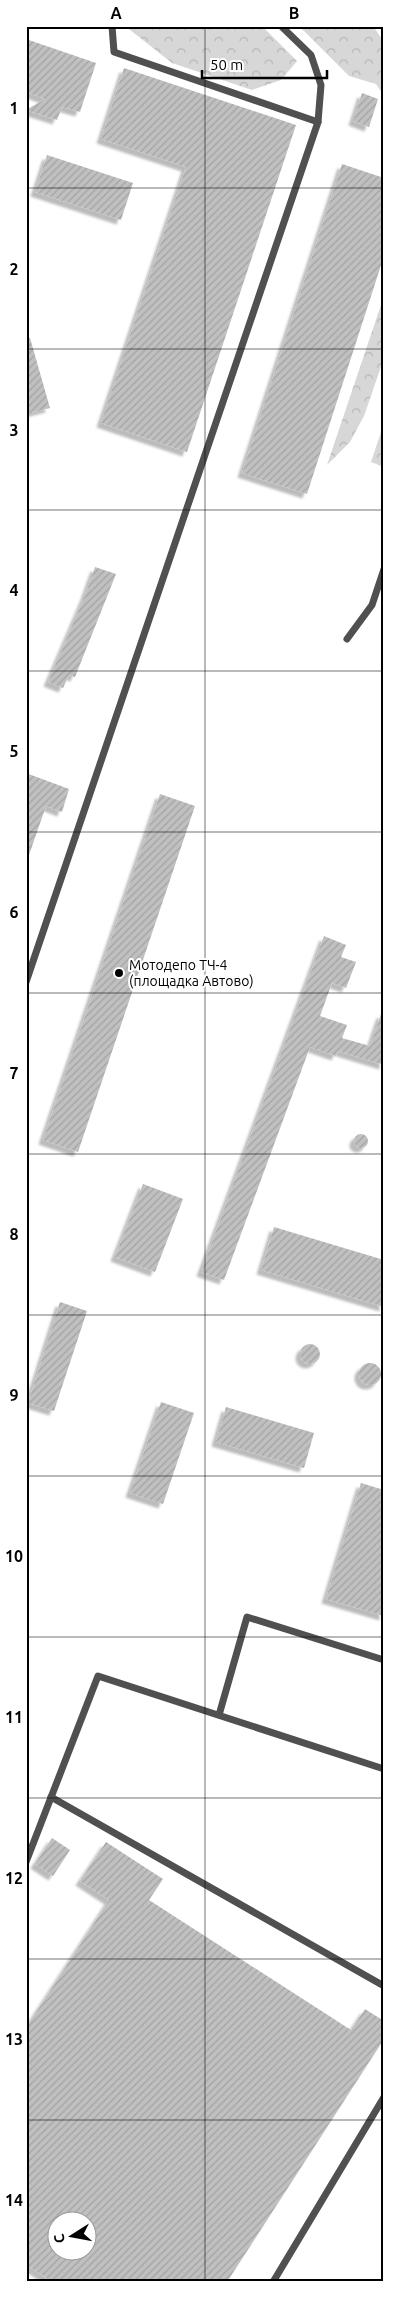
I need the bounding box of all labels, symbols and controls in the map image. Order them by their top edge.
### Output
text: A [110,4,122,22]
text: B [289,4,299,22]
scale bar [202,48,328,80]
text: 50 m [210,56,243,73]
text: 1 [9,99,19,117]
text: 2 [9,260,19,278]
text: 3 [9,421,19,439]
text: 4 [9,581,19,599]
text: 5 [9,742,19,760]
text: 6 [9,903,19,921]
place label: Мотодепо ТЧ-4 (площадка Автово) [129,957,254,989]
marker: Мотодепо ТЧ-4 (площадка Автово) [113,967,125,979]
text: 7 [9,1064,19,1082]
text: 8 [9,1225,19,1243]
text: 9 [9,1386,19,1404]
text: 10 [5,1547,23,1565]
text: 11 [5,1708,23,1726]
text: 12 [5,1869,23,1887]
text: 13 [5,2030,23,2048]
text: 14 [5,2191,23,2209]
north arrow [48,2210,98,2260]
text: С [51,2233,68,2244]

